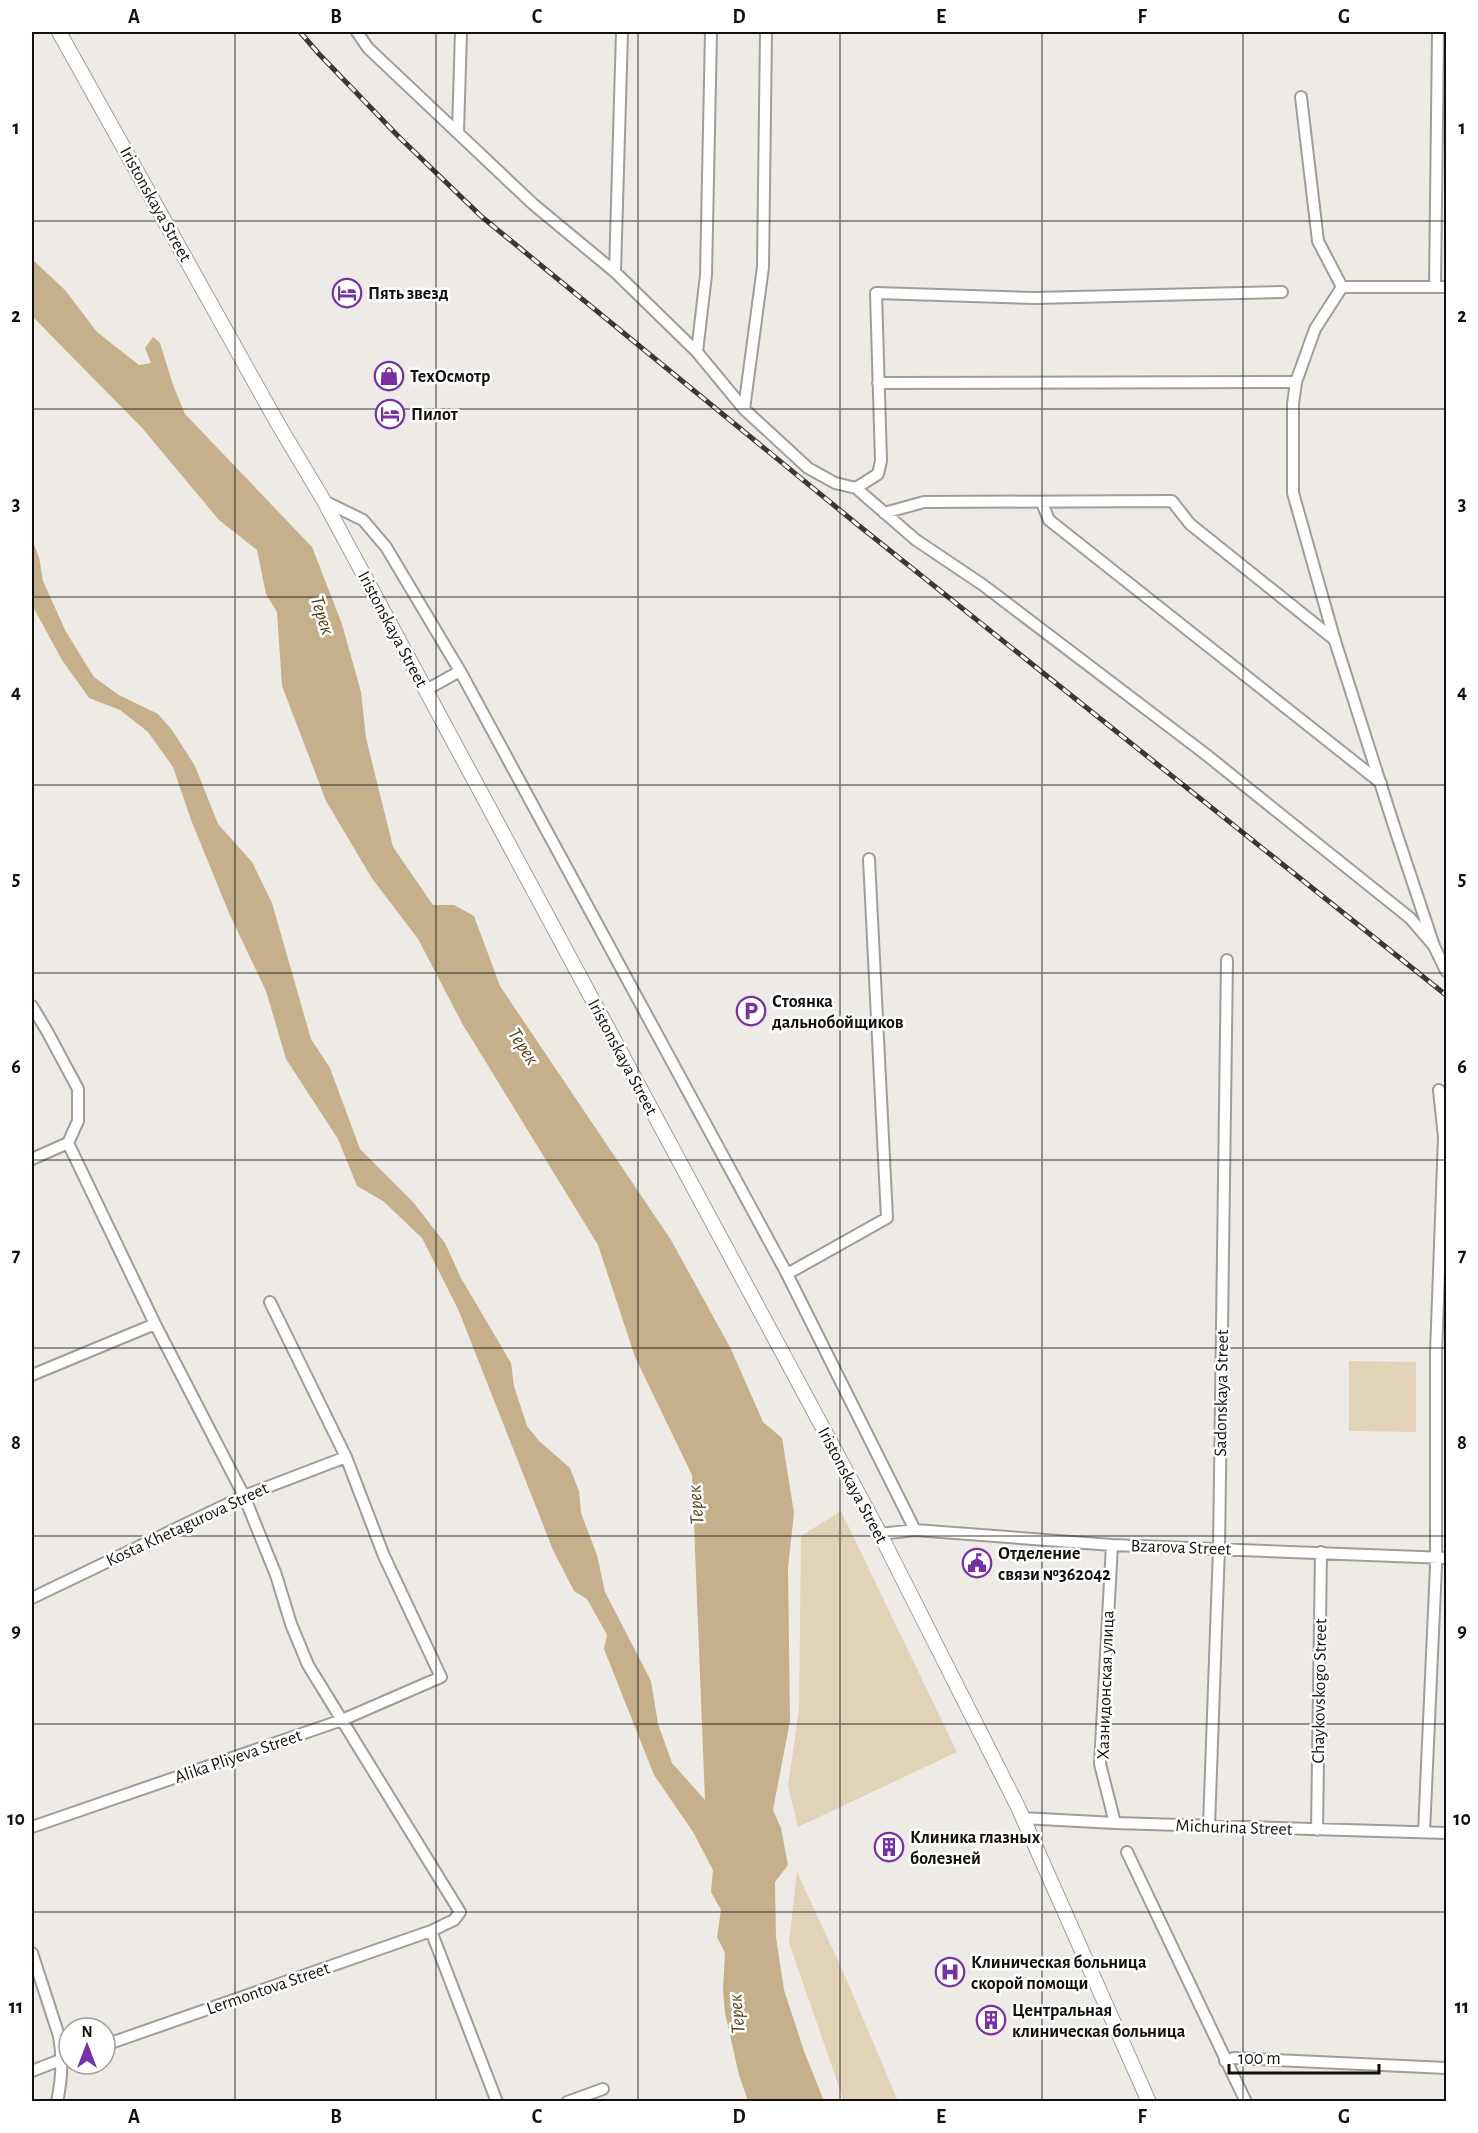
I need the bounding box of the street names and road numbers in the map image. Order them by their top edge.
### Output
street label: Iristonskaya Street [116,144,194,265]
street label: Iristonskaya Street [354,568,430,691]
street label: Iristonskaya Street [584,996,660,1119]
street label: Sadonskaya Street [1212,1329,1232,1457]
street label: Iristonskaya Street [814,1424,890,1547]
street label: Kosta Khetagurova Street [104,1479,272,1570]
street label: Bzarova Street [1130,1537,1232,1559]
street label: Хазнидонская улица [1094,1610,1118,1760]
street label: Chaykovskogo Street [1310,1618,1330,1764]
street label: Alika Pliyeva Street [172,1727,304,1787]
street label: Michurina Street [1175,1817,1293,1839]
street label: Lermontova Street [205,1959,332,2018]

